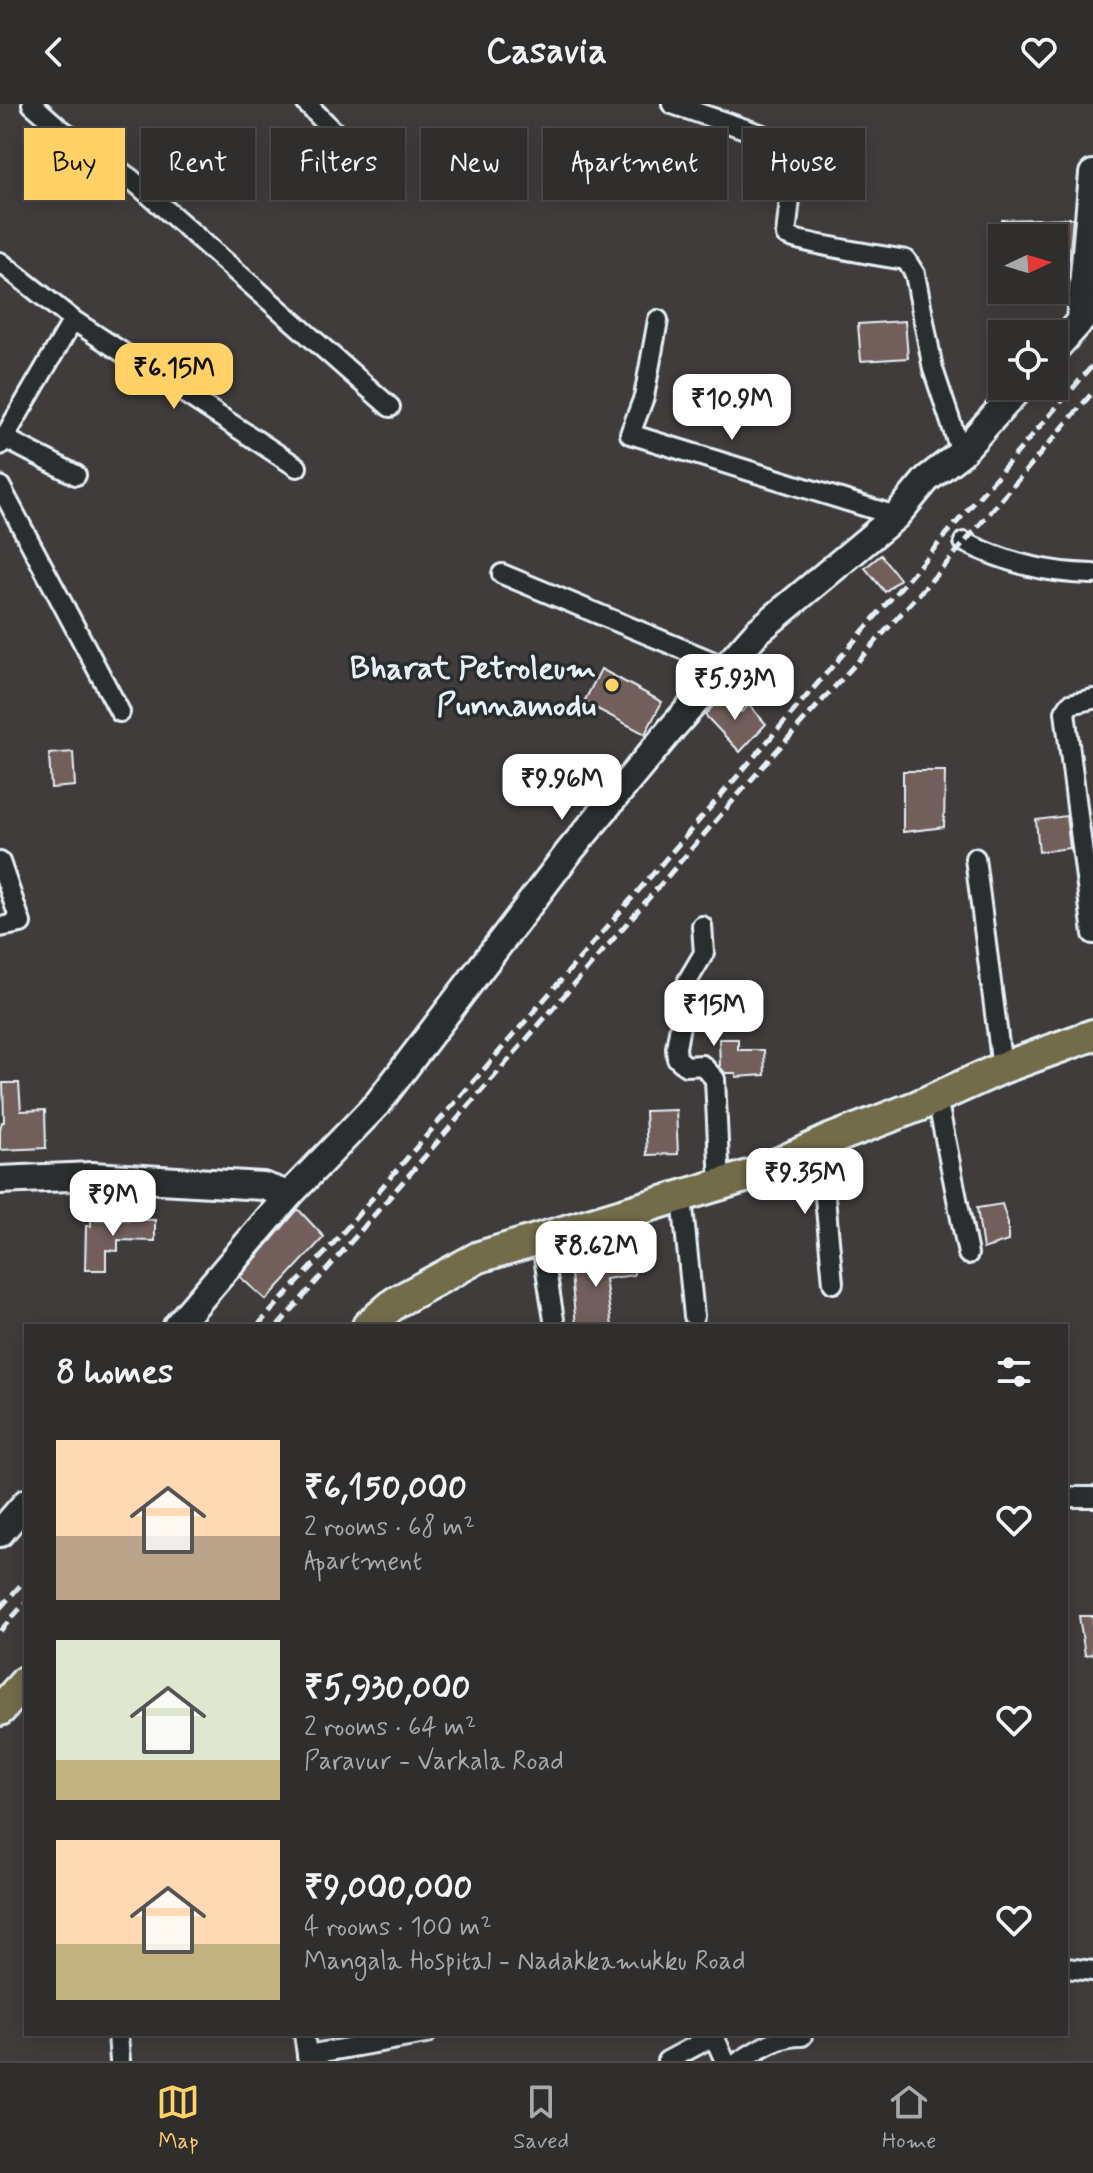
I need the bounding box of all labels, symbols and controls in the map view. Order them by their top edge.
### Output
text: Casavia [486,29,607,76]
icon: back [32,30,76,74]
icon: heart [1017,30,1061,74]
chip: Buy [24,128,125,200]
chip: Rent [141,128,255,200]
chip: Filters [271,128,405,200]
chip: New [421,128,527,200]
chip: Apartment [543,128,727,200]
chip: House [743,128,865,200]
north arrow [988,224,1068,304]
map controls [988,224,1068,400]
button: locate [988,320,1068,400]
pin: ₹6.15M [109,343,239,411]
text: ₹6.15M [133,352,215,386]
pin: ₹10.9M [667,374,797,442]
text: ₹10.9M [691,383,773,417]
place label: Bharat Petroleum Punnamodu [350,648,596,727]
pin: ₹5.93M [670,654,800,722]
text: ₹5.93M [694,663,776,697]
marker: Bharat Petroleum Punnamodu [603,676,621,694]
pin: ₹9.96M [497,754,627,822]
text: ₹9.96M [521,763,604,797]
pin: ₹15M [667,980,761,1048]
text: ₹15M [682,989,746,1023]
pin: ₹9.35M [740,1148,870,1216]
text: ₹9.35M [764,1157,846,1191]
pin: ₹9M [74,1170,152,1238]
text: ₹9M [88,1179,138,1213]
pin: ₹8.62M [531,1221,661,1289]
text: ₹8.62M [554,1230,638,1264]
text: 8 homes [56,1350,173,1395]
icon: filters [992,1350,1036,1394]
text: ₹6,150,000 [304,1466,467,1511]
icon: home [120,1472,216,1568]
icon: heart [992,1498,1036,1542]
text: 2 rooms · 68 m² [304,1511,475,1545]
text: Apartment [304,1545,422,1579]
text: ₹5,930,000 [304,1666,471,1711]
icon: home [120,1672,216,1768]
icon: heart [992,1698,1036,1742]
text: 2 rooms · 64 m² [304,1711,476,1745]
text: Paravur - Varkala Road [304,1745,564,1779]
text: ₹9,000,000 [304,1866,473,1911]
icon: home [120,1872,216,1968]
icon: heart [992,1898,1036,1942]
text: 4 rooms · 100 m² [304,1911,492,1945]
text: Mangala Hospital - Nadakkamukku Road [304,1945,745,1979]
tab: Map [156,2080,200,2156]
tab: Saved [513,2080,569,2156]
tab: Home [882,2080,937,2156]

